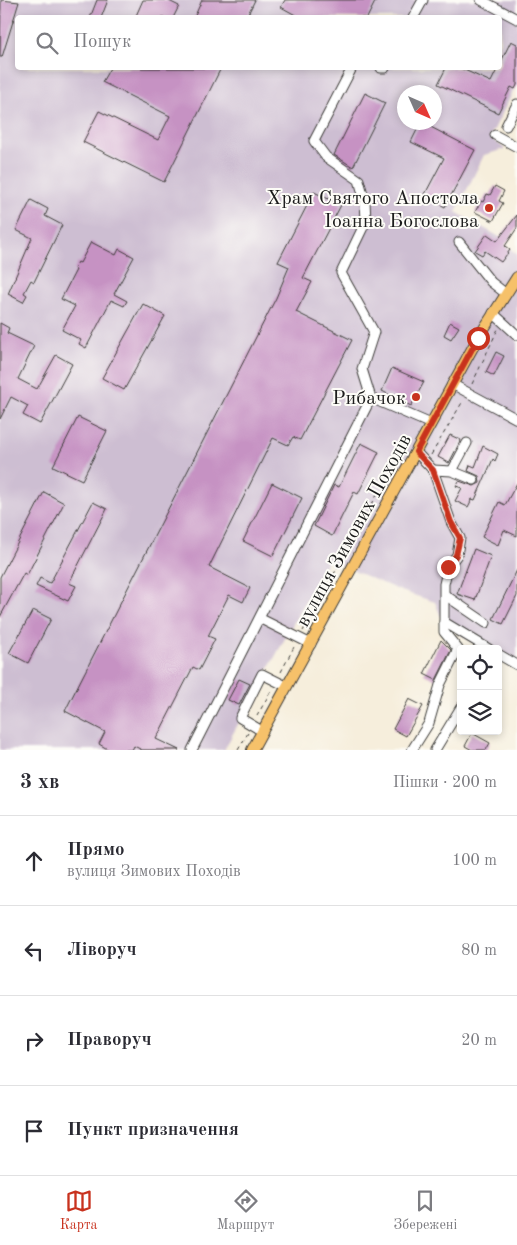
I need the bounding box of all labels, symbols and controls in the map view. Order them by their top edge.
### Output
search box [15,15,502,70]
icon: search [33,29,61,57]
text: Пошук [73,33,131,52]
north arrow [397,85,442,130]
place label: Храм Святого Апостола Іоанна Богослова [266,189,479,232]
marker: Храм Святого Апостола Іоанна Богослова [483,202,495,214]
route start [467,327,490,350]
place label: Рибачок [332,389,406,409]
marker: Рибачок [410,391,422,403]
street label: вулиця Зимових Походів [293,431,416,631]
route end [437,556,460,579]
map controls [457,645,502,735]
button: locate [457,645,502,690]
button: layers [457,690,502,735]
text: 3 хв [20,772,59,793]
text: Пішки · 200 m [393,775,497,791]
text: Прямо [67,841,125,860]
icon: ahead [20,847,48,875]
text: 100 m [452,853,497,869]
text: вулиця Зимових Походів [67,864,241,880]
icon: left [20,937,48,965]
text: Ліворуч [67,941,137,960]
text: 80 m [461,943,497,959]
icon: right [20,1027,48,1055]
text: Праворуч [67,1031,152,1050]
text: 20 m [461,1033,497,1049]
icon: arrive [20,1117,48,1145]
text: Пункт призначення [67,1121,239,1140]
tab: Карта [60,1187,98,1234]
tab: Маршрут [217,1187,274,1234]
tab: Збережені [394,1187,457,1234]

